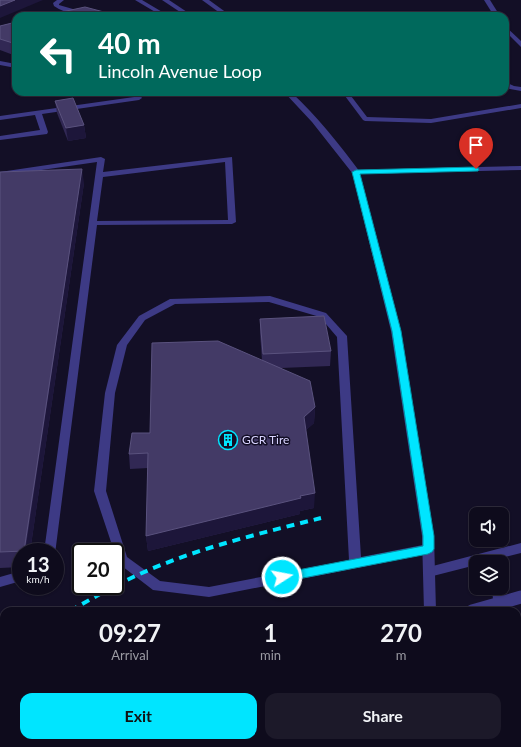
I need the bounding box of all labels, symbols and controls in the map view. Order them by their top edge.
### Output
text: 40 m [98,26,161,60]
icon: left [32,28,84,80]
text: Lincoln Avenue Loop [98,60,262,82]
pin [459,128,493,169]
icon: arrive [465,134,487,156]
building icon: GCR Tire [217,429,239,451]
place label: GCR Tire [242,432,289,447]
map controls [469,507,509,595]
button: sound [469,507,509,547]
speed limit sign: 20 [72,543,124,595]
text: 13 [26,552,50,576]
button: layers [469,555,509,595]
position arrow [261,556,303,598]
text: km/h [26,573,50,585]
text: 09:27 [99,618,161,647]
text: 1 [264,618,278,647]
text: 270 [380,618,422,647]
text: Arrival [111,647,149,663]
text: min [260,647,281,663]
text: m [396,647,406,663]
button: Exit [20,693,257,739]
button: Share [265,693,501,739]

